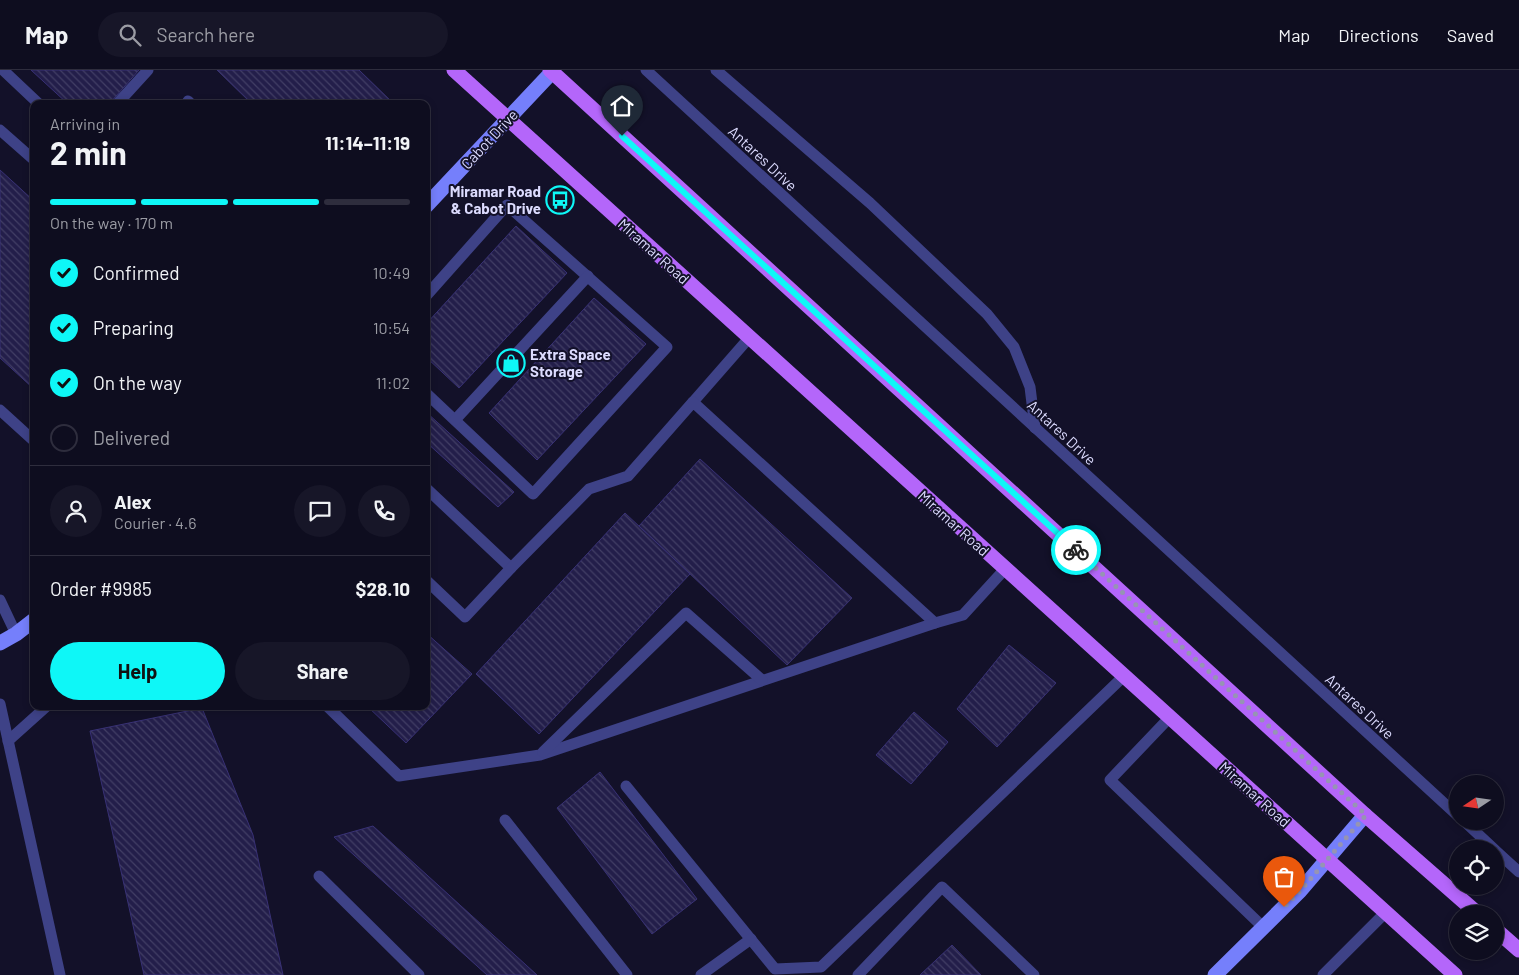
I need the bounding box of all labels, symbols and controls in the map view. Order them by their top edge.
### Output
search box [98,12,448,57]
text: Map [25,20,68,49]
icon: search [116,21,144,49]
text: Search here [156,23,255,46]
text: Map [1278,24,1310,46]
text: Directions [1338,24,1419,46]
text: Saved [1447,24,1494,46]
pin [601,85,643,136]
icon: home [608,92,636,120]
street label: Cabot Drive [457,106,521,172]
text: Arriving in [50,114,120,133]
street label: Antares Drive [725,122,801,194]
text: 11:14–11:19 [325,131,410,154]
text: 2 min [50,133,127,171]
place label: Miramar Road & Cabot Drive [450,182,541,217]
bus stop icon: Miramar Road & Cabot Drive [545,185,575,215]
text: On the way · 170 m [50,213,173,232]
street label: Miramar Road [615,214,693,288]
icon: check [50,259,78,287]
text: Confirmed [93,261,180,284]
text: 10:49 [373,263,410,282]
icon: check [50,314,78,342]
text: Preparing [93,316,174,339]
text: 10:54 [373,318,410,337]
place label: Extra Space Storage [530,345,611,380]
shop icon: Extra Space Storage [496,348,526,378]
icon: check [50,369,78,397]
text: On the way [93,371,182,394]
text: 11:02 [376,373,410,392]
street label: Antares Drive [1024,396,1100,468]
text: Delivered [93,426,170,449]
button: person [50,485,102,537]
button: chat [294,485,346,537]
button: phone [358,485,410,537]
street label: Miramar Road [915,486,993,560]
text: Alex [114,490,152,513]
text: Courier · 4.6 [114,513,197,532]
courier [1051,525,1101,575]
icon: bike [1062,536,1090,564]
text: Order #9985 [50,577,152,600]
text: $28.10 [356,577,410,600]
button: Help [50,642,225,700]
button: Share [235,642,410,700]
street label: Antares Drive [1322,670,1398,742]
street label: Miramar Road [1216,757,1294,831]
north arrow [1449,775,1504,830]
map controls [1449,775,1504,960]
button: locate [1449,840,1504,895]
pin [1263,856,1305,907]
icon: bag [1270,863,1298,891]
button: layers [1449,905,1504,960]

